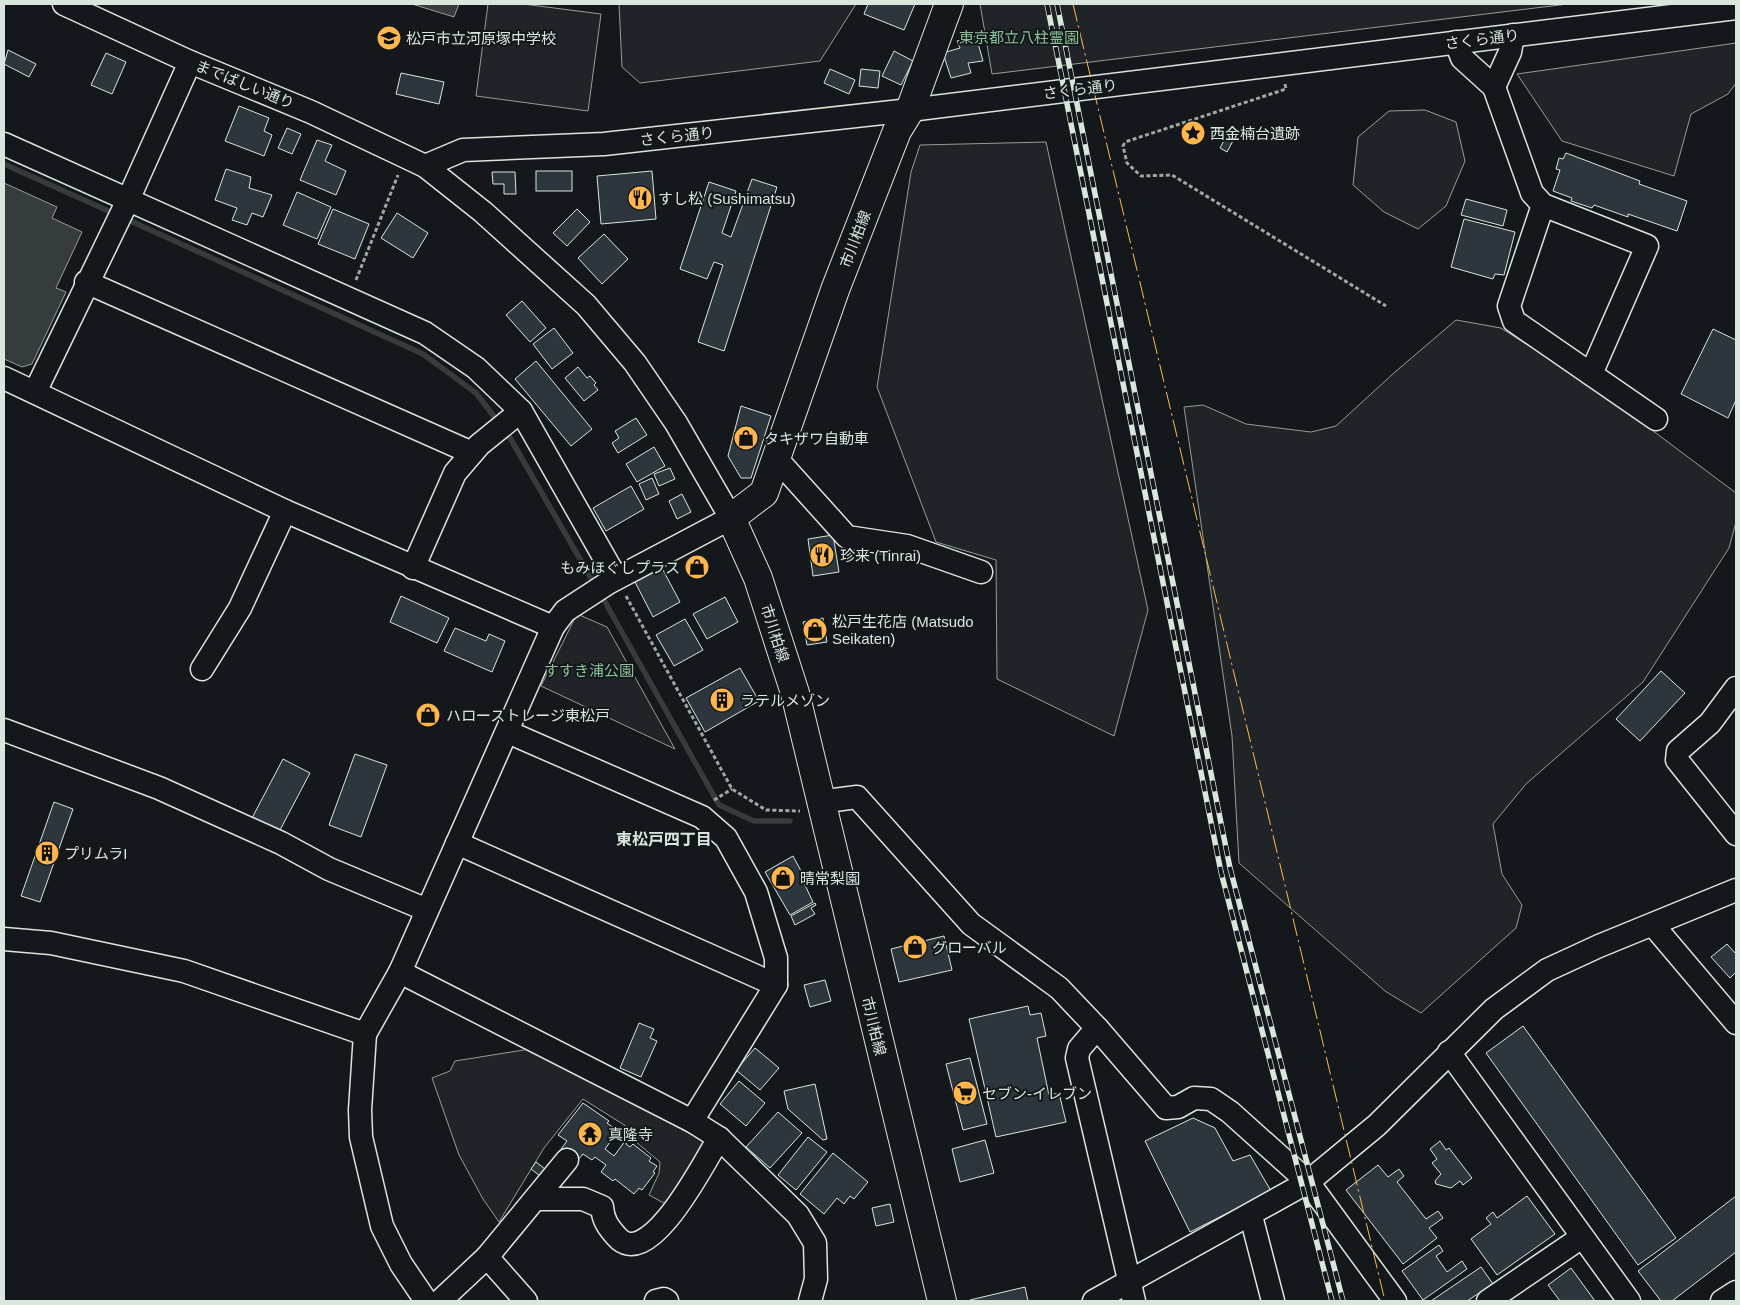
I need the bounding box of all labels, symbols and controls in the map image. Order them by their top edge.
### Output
school or university icon: 松戸市立河原塚中学校 [376,25,402,51]
street label: さくら通り [1444,26,1520,52]
park label: 東京都立八柱霊園 [959,29,1079,46]
place label: 松戸市立河原塚中学校 [406,30,556,47]
street label: までばしい通り [193,56,297,112]
street label: さくら通り [1042,76,1118,102]
place icon: 西金楠台遺跡 [1180,120,1206,146]
street label: さくら通り [639,124,715,148]
place label: 西金楠台遺跡 [1210,125,1300,142]
restaurant icon: すし松 (Sushimatsu) [627,185,653,211]
place label: すし松 (Sushimatsu) [658,190,796,207]
street label: 市川柏線 [836,208,874,270]
shop icon: タキザワ自動車 [733,425,759,451]
place label: タキザワ自動車 [764,430,869,447]
restaurant icon: 珍来 (Tinrai) [809,542,835,568]
place label: 珍来 (Tinrai) [840,547,921,564]
shop icon: もみほぐしプラス [684,554,710,580]
place label: もみほぐしプラス [560,559,680,576]
street label: 市川柏線 [758,602,792,664]
place label: 松戸生花店 (Matsudo Seikaten) [832,613,974,647]
shop icon: 松戸生花店 (Matsudo Seikaten) [802,617,828,643]
park label: すすき浦公園 [544,662,634,679]
building icon: ラテルメゾン [709,687,735,713]
place label: ラテルメゾン [740,692,830,709]
shop icon: ハローストレージ東松戸 [415,702,441,728]
place label: ハローストレージ東松戸 [446,707,610,724]
district label: 東松戸四丁目 [616,831,712,848]
building icon: プリムラI [34,840,60,866]
place label: プリムラI [64,845,127,862]
shop icon: 晴常梨園 [770,865,796,891]
place label: 晴常梨園 [800,870,860,887]
shop icon: グローバル [902,934,928,960]
place label: グローバル [932,939,1007,956]
street label: 市川柏線 [858,995,890,1057]
supermarket icon: セブン-イレブン [952,1080,978,1106]
place label: セブン-イレブン [982,1085,1092,1102]
temple icon: 真隆寺 [577,1121,603,1147]
place label: 真隆寺 [608,1126,653,1143]

